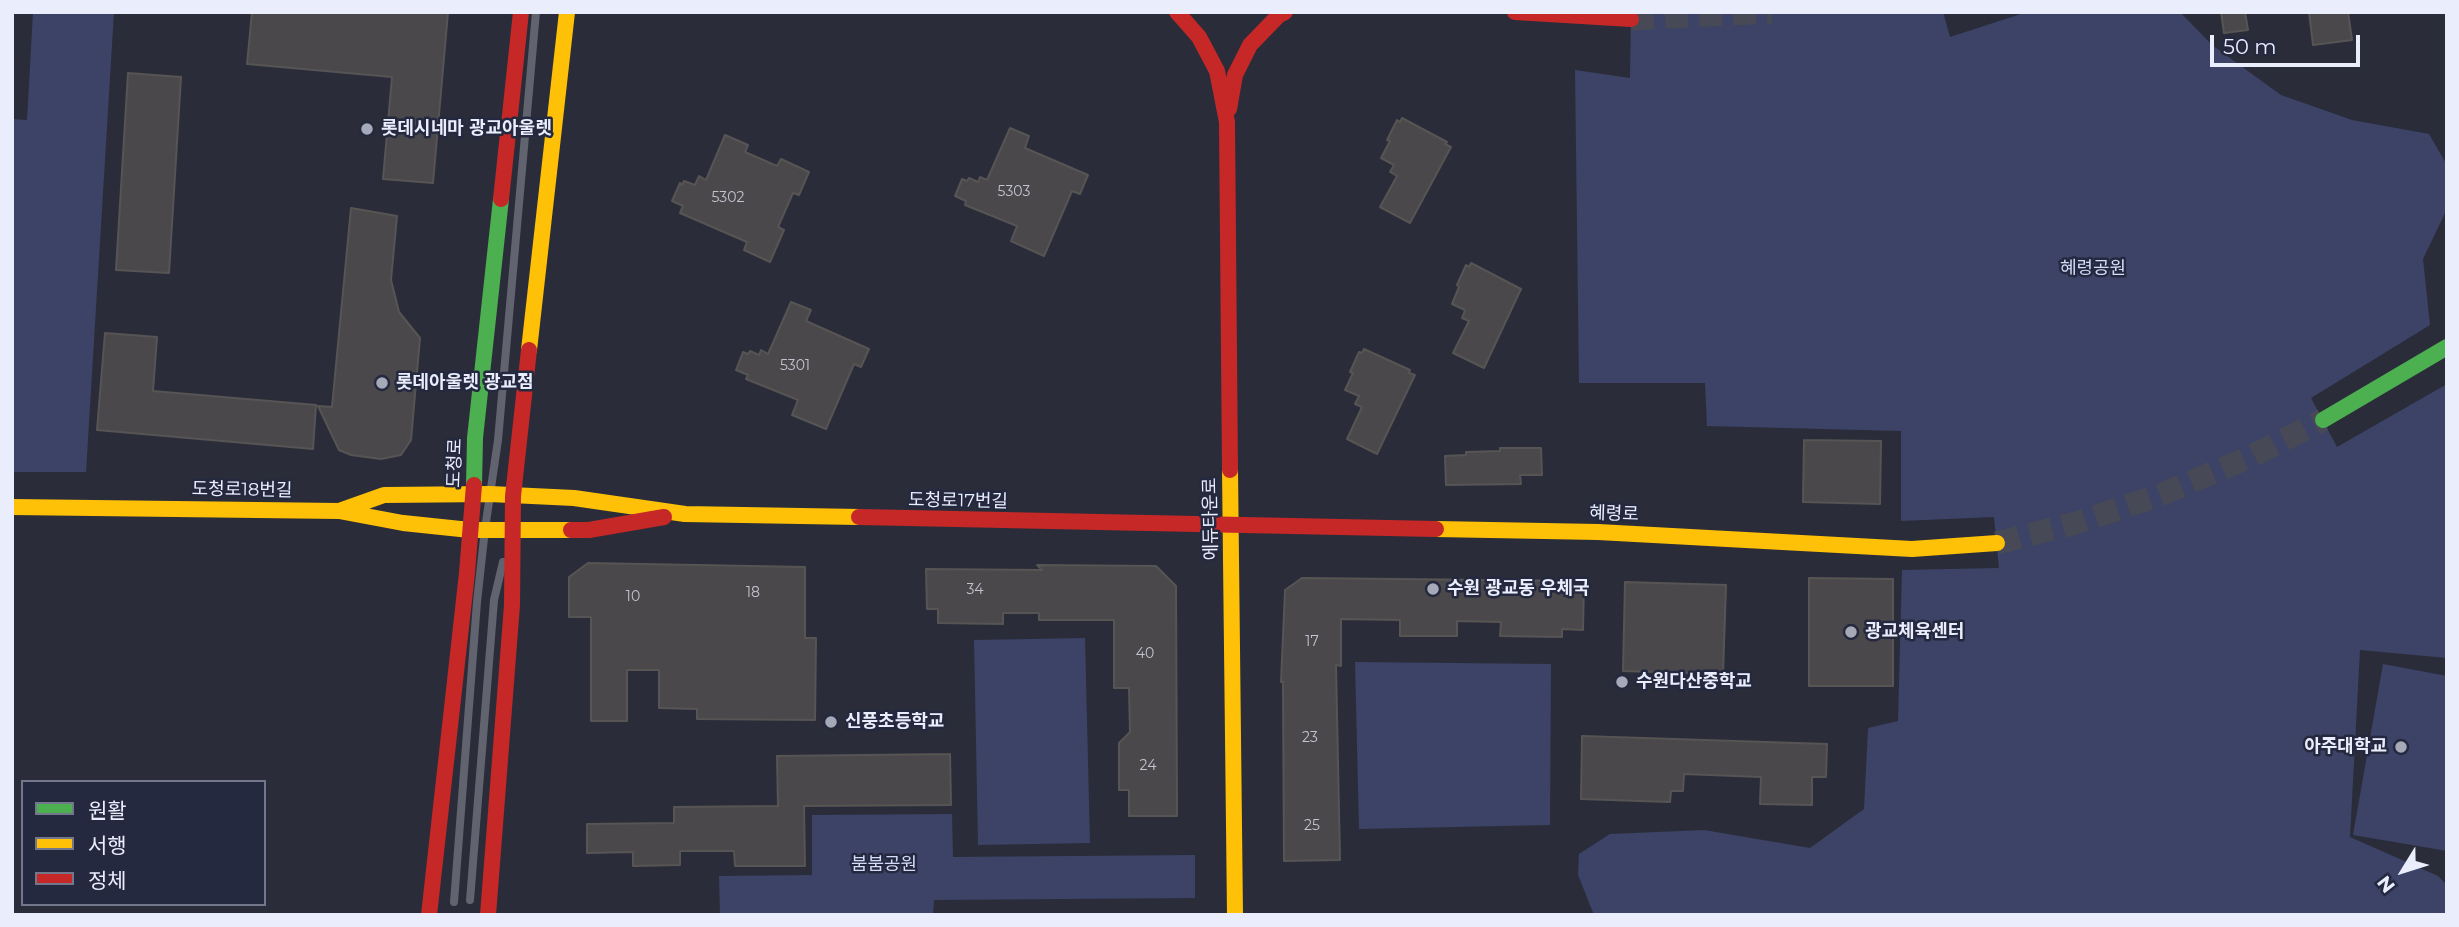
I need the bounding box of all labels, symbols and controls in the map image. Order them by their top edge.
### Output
scale bar [2214,21,2364,65]
text: 50 m [2223,34,2277,59]
place label: 롯데시네마 광교아울렛 [381,118,552,140]
marker: 롯데시네마 광교아울렛 [359,121,375,137]
house number: 5303 [998,184,1030,200]
house number: 5302 [712,190,744,206]
park label: 혜령공원 [2060,258,2126,280]
house number: 5301 [780,358,810,374]
place label: 롯데아울렛 광교점 [396,372,534,394]
marker: 롯데아울렛 광교점 [374,375,390,391]
street label: 도청로 [443,438,467,488]
street label: 에듀타운로 [1199,477,1223,561]
street label: 도청로18번길 [191,478,293,502]
street label: 도청로17번길 [908,489,1008,513]
street label: 혜령로 [1589,502,1639,526]
place label: 수원 광교동 우체국 [1447,578,1590,600]
marker: 수원 광교동 우체국 [1425,581,1441,597]
house number: 34 [966,582,984,598]
house number: 18 [746,585,760,601]
house number: 10 [626,589,640,605]
place label: 광교체육센터 [1865,621,1964,643]
marker: 광교체육센터 [1843,624,1859,640]
house number: 17 [1305,634,1319,650]
house number: 40 [1136,646,1154,662]
place label: 수원다산중학교 [1636,671,1752,693]
marker: 수원다산중학교 [1614,674,1630,690]
place label: 신풍초등학교 [845,711,944,733]
marker: 신풍초등학교 [823,714,839,730]
house number: 23 [1302,730,1318,746]
place label: 아주대학교 [2304,736,2387,758]
marker: 아주대학교 [2393,739,2409,755]
house number: 24 [1140,758,1156,774]
legend [21,780,266,906]
text: 원활 [88,798,127,823]
house number: 25 [1304,818,1320,834]
text: 서행 [88,833,127,858]
north arrow [2368,836,2438,906]
park label: 붐붐공원 [851,854,917,876]
text: 정체 [88,868,127,893]
text: N [2372,871,2400,897]

